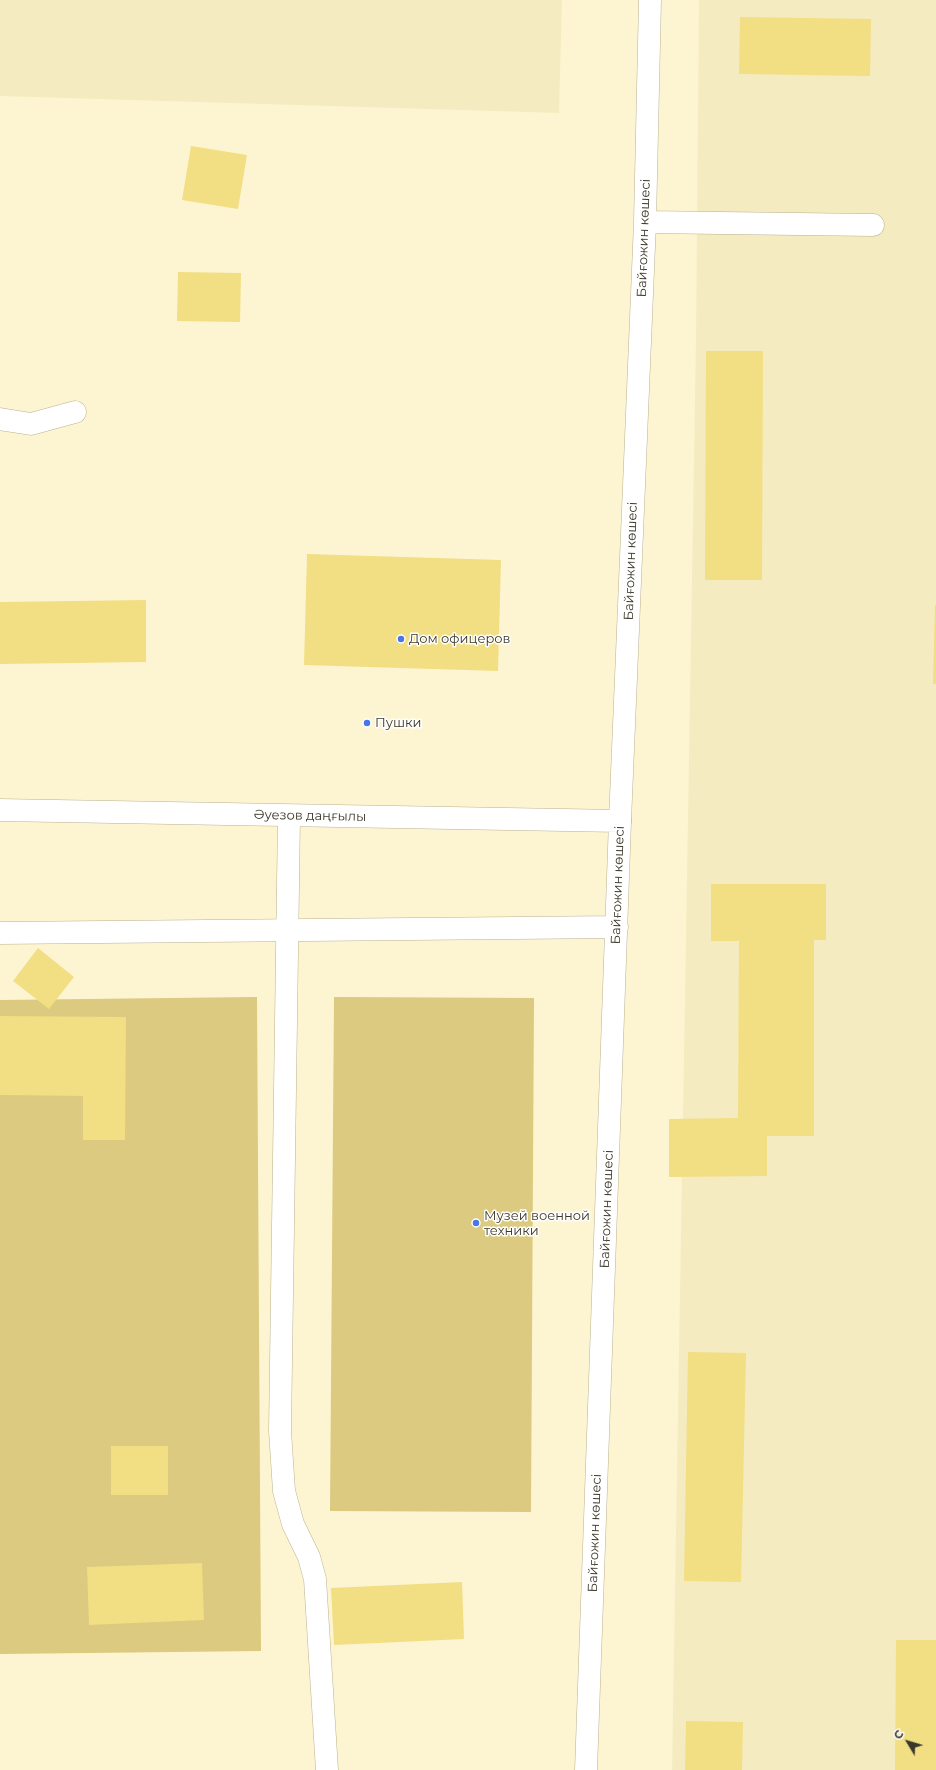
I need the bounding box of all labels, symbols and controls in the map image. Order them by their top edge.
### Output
street label: Байғожин көшесі [634,178,654,298]
street label: Байғожин көшесі [621,501,641,621]
place label: Дом офицеров [409,631,511,647]
marker: Дом офицеров [396,634,406,644]
place label: Пушки [375,715,422,731]
marker: Пушки [362,718,372,728]
street label: Әуезов даңғылы [254,807,366,825]
street label: Байғожин көшесі [608,825,628,945]
street label: Байғожин көшесі [597,1149,617,1269]
place label: Музей военной техники [484,1208,590,1239]
marker: Музей военной техники [471,1218,481,1228]
street label: Байғожин көшесі [585,1473,605,1593]
north arrow [888,1722,928,1762]
text: С [891,1727,907,1742]

